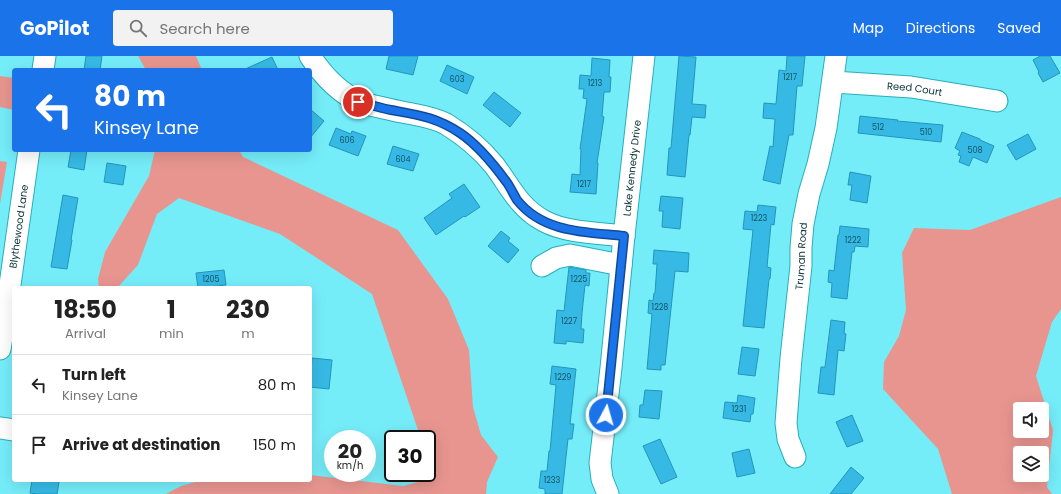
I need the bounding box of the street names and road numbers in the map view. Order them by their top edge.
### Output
street label: Reed Court [886,78,944,100]
street label: Lake Kennedy Drive [619,119,645,217]
street label: Blythewood Lane [5,183,32,269]
street label: Truman Road [791,222,811,291]

